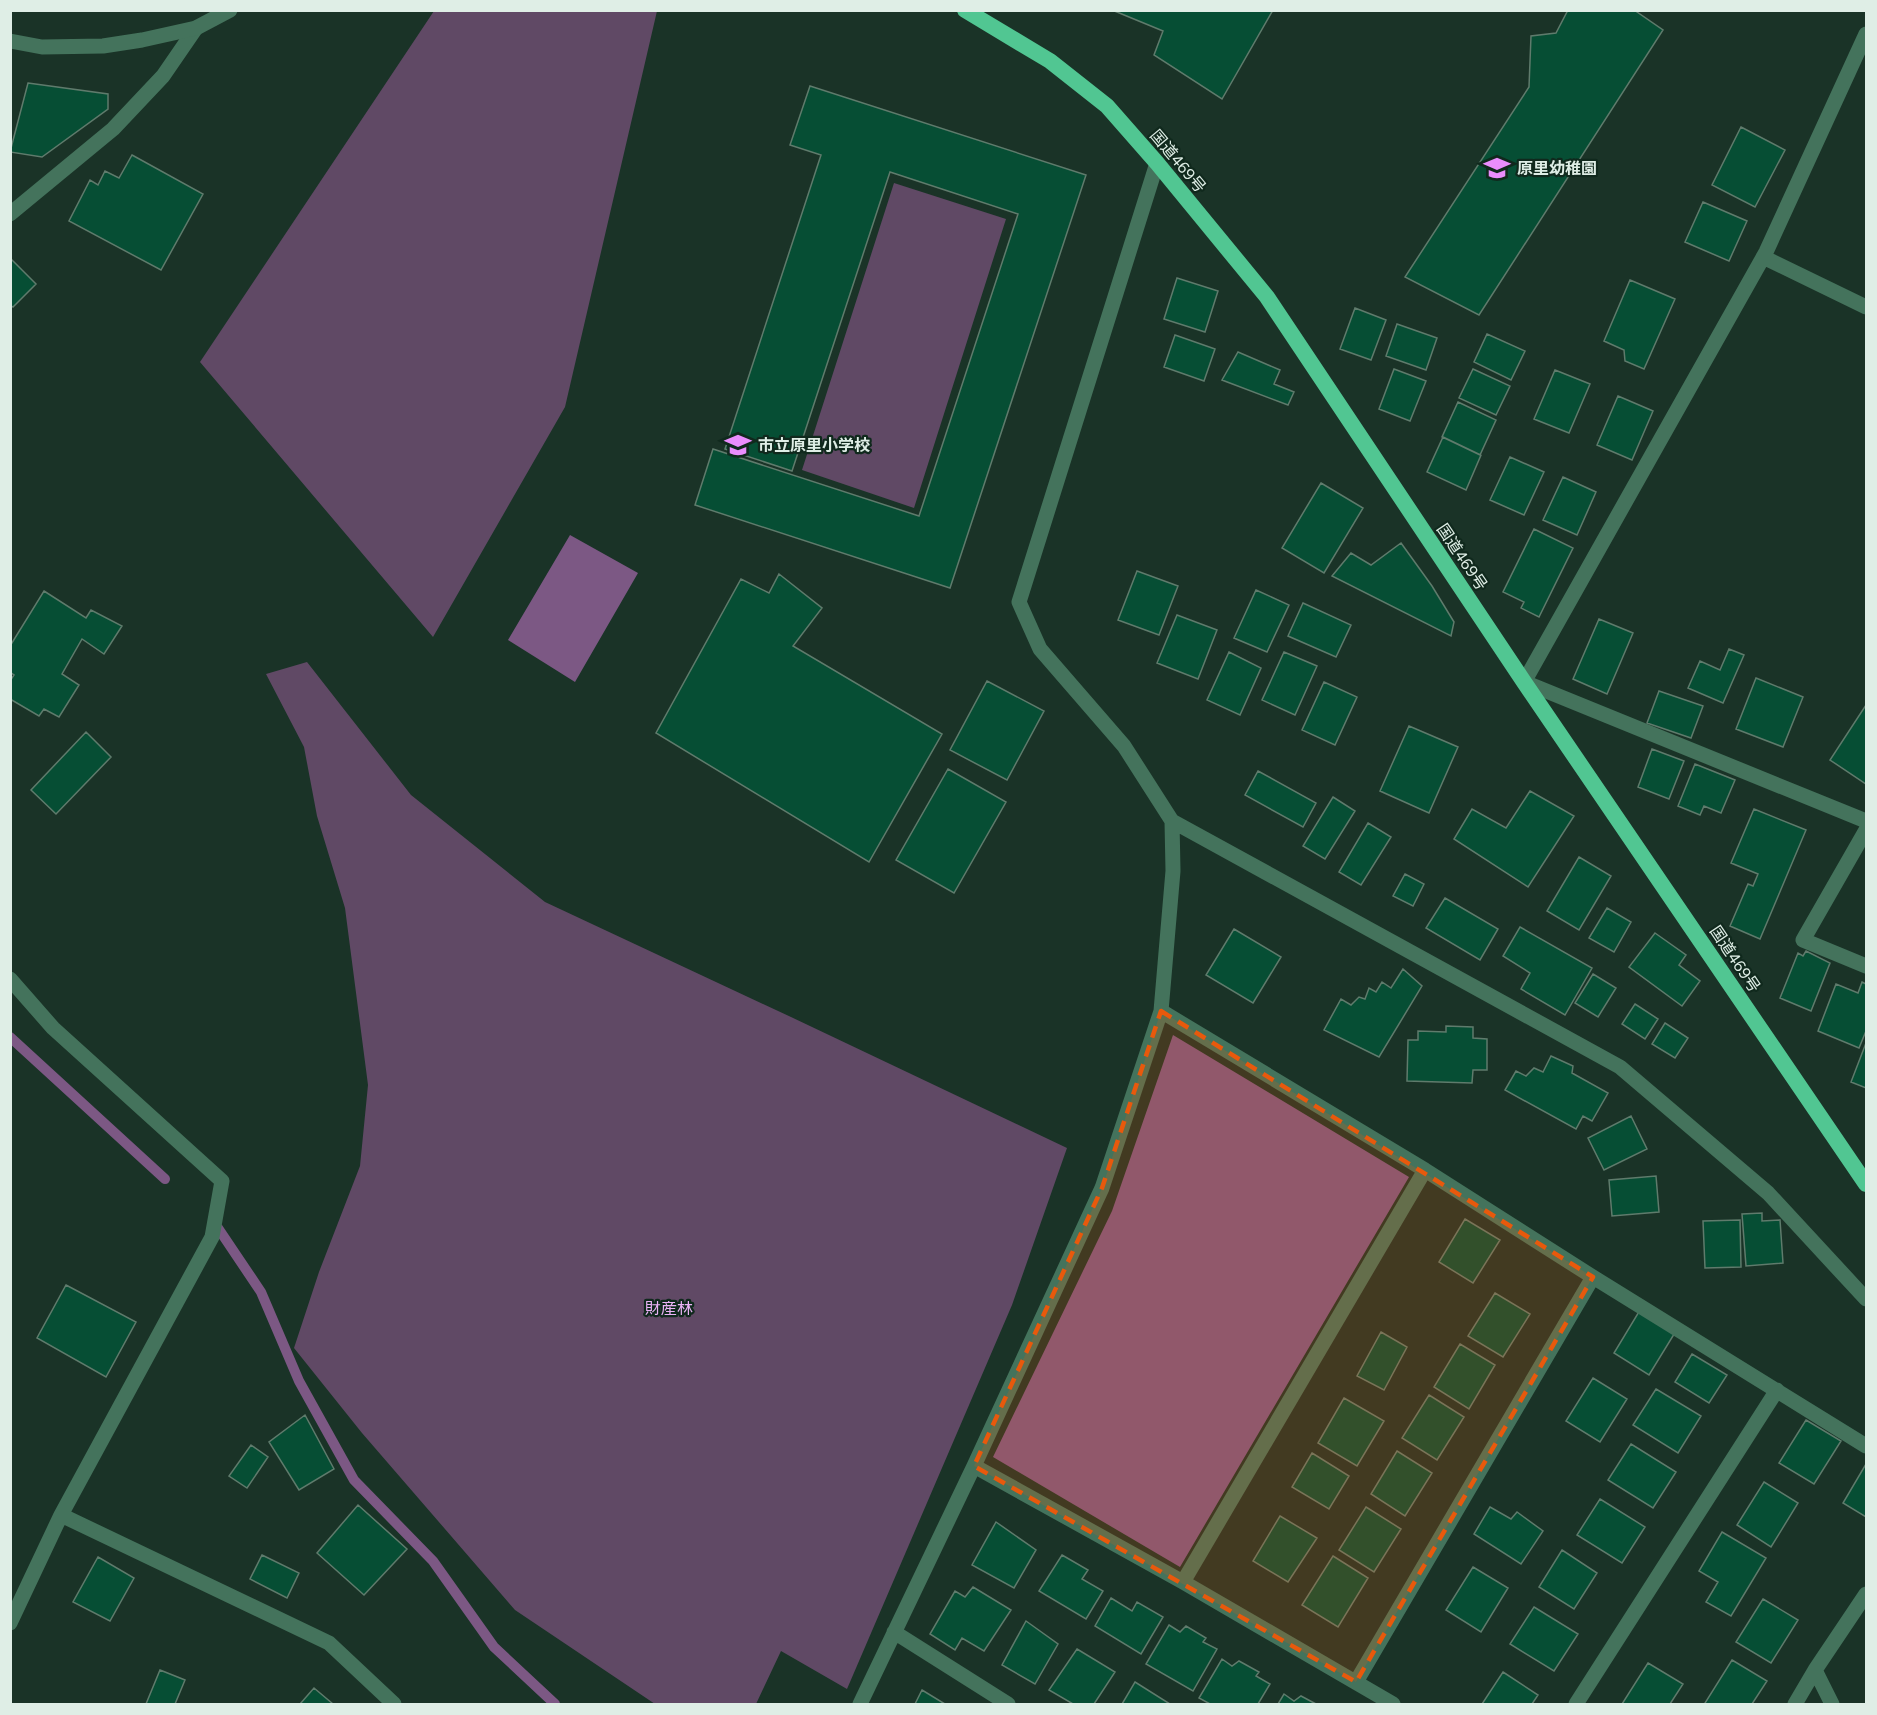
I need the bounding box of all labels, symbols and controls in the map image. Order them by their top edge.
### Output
street label: 国道469号 [1146,126,1210,196]
school or university icon: 原里幼稚園 [1482,153,1512,183]
place label: 原里幼稚園 [1517,159,1597,178]
school or university icon: 市立原里小学校 [723,430,753,460]
place label: 市立原里小学校 [758,436,870,455]
street label: 国道469号 [1433,520,1491,594]
street label: 国道469号 [1706,922,1764,996]
park label: 財産林 [645,1299,693,1318]

